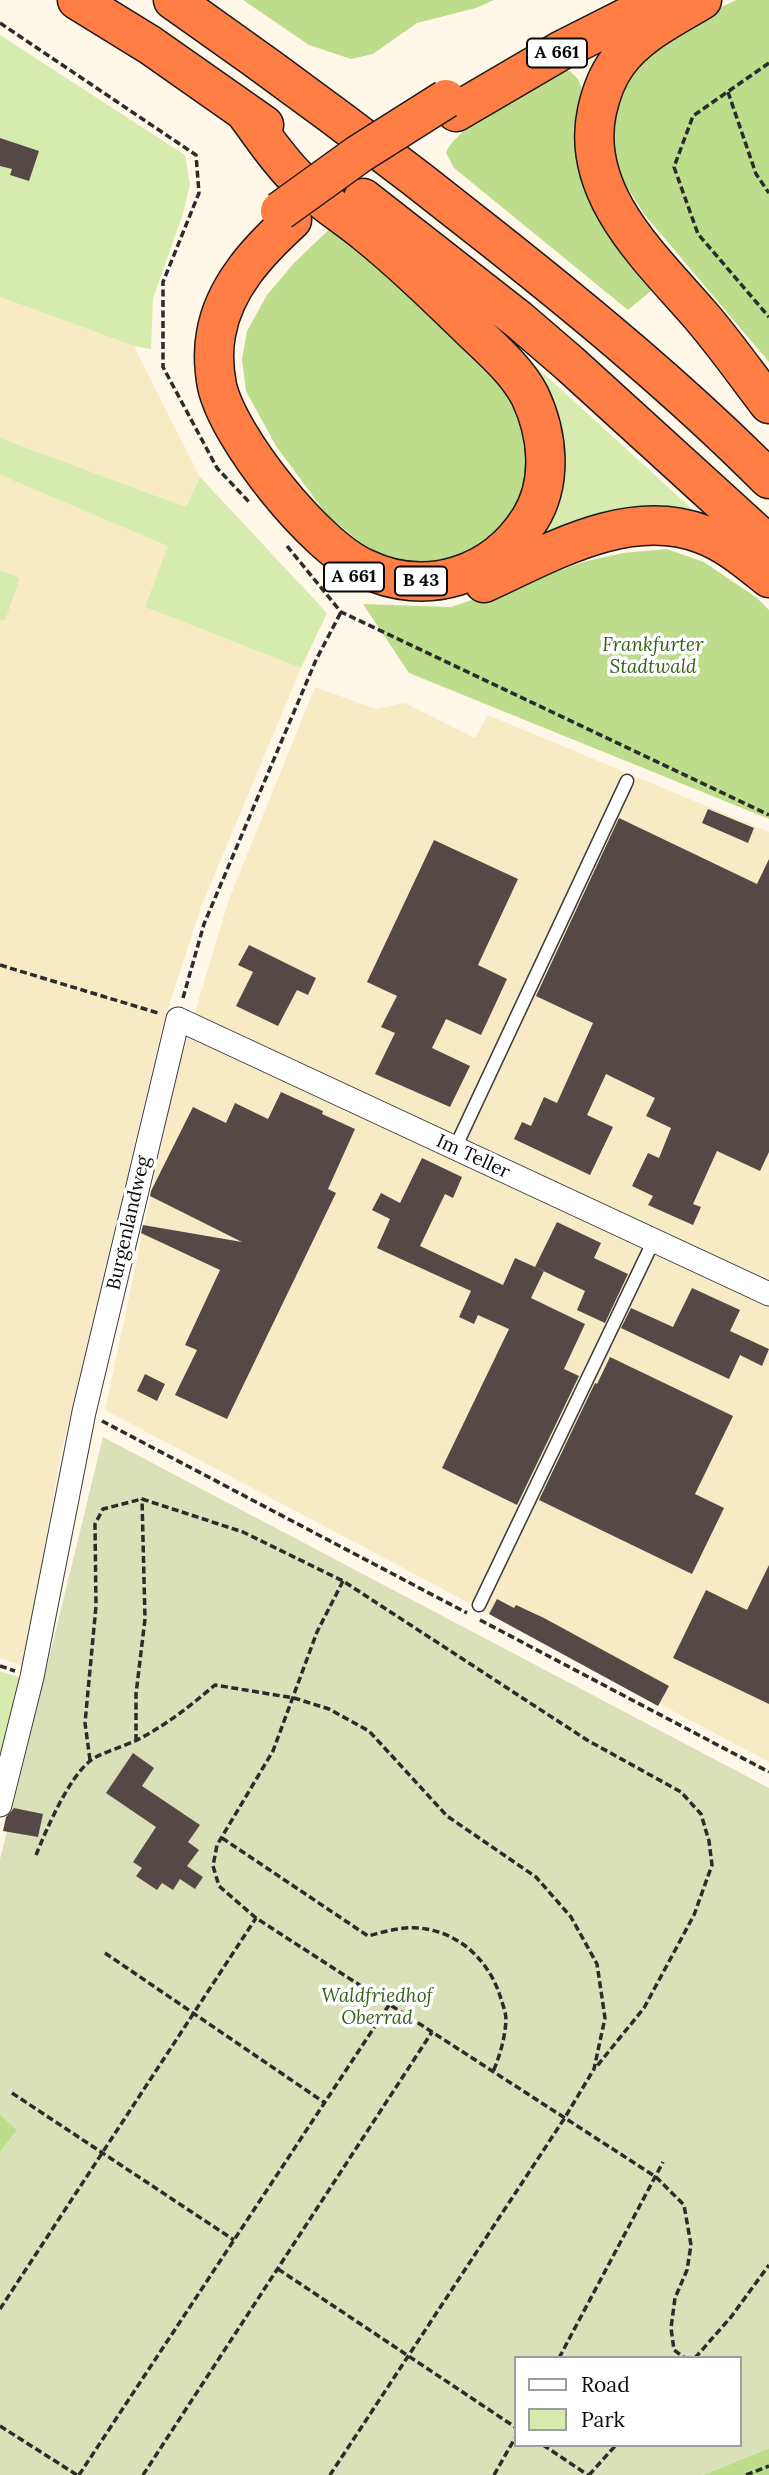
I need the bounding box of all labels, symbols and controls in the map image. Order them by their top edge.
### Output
road number: A 661 [527,38,587,68]
road number: A 661 [324,562,384,592]
road number: B 43 [395,566,447,596]
park label: Frankfurter Stadtwald [602,635,704,679]
street label: Im Teller [433,1130,513,1184]
street label: Burgenlandweg [102,1154,156,1292]
park label: Waldfriedhof Oberrad [321,1986,433,2030]
legend [514,2356,741,2447]
text: Road [581,2371,630,2398]
text: Park [581,2406,625,2433]

